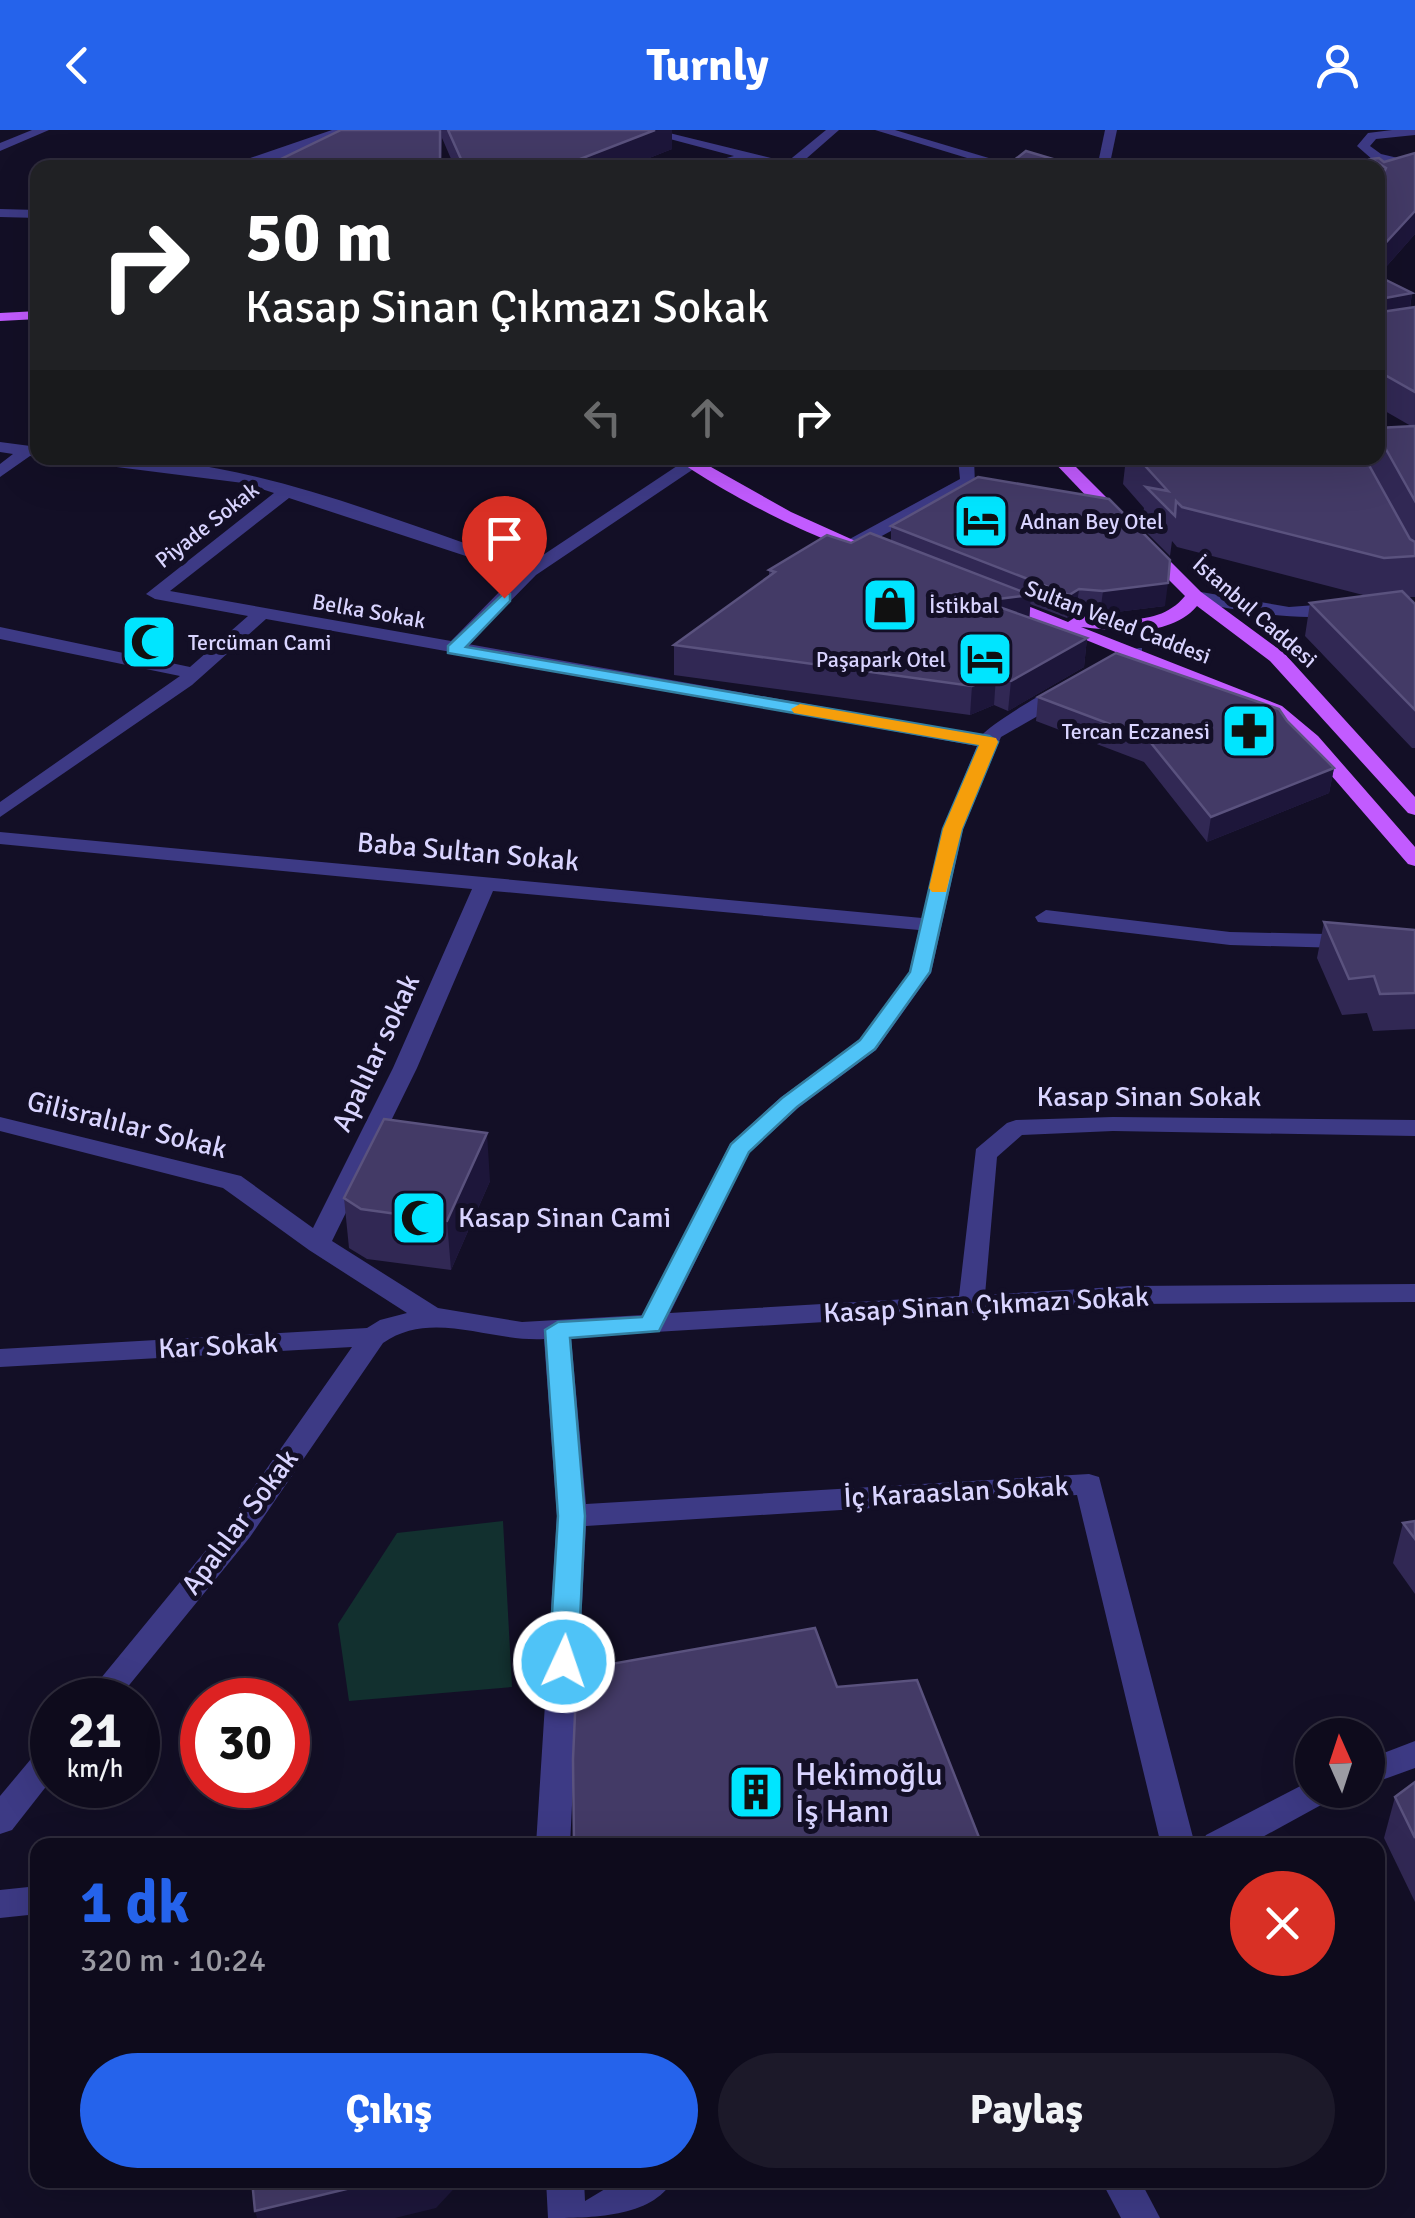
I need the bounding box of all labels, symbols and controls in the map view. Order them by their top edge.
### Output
icon: back [50,38,105,93]
text: Turnly [646,38,769,93]
icon: person [1310,38,1365,93]
text: 50 m [245,194,393,280]
icon: right [80,200,210,330]
text: Kasap Sinan Çıkmazı Sokak [245,280,769,335]
icon: left [575,390,630,445]
icon: ahead [680,390,735,445]
icon: right [785,390,840,445]
street label: Piyade Sokak [150,476,264,574]
hotel icon: Adnan Bey Otel [951,491,1011,551]
pin [462,496,547,599]
place label: Adnan Bey Otel [1020,508,1164,535]
icon: arrive [477,511,532,566]
street label: İstanbul Caddesi [1187,551,1323,673]
street label: Sultan Veled Caddesi [1021,574,1215,670]
shop icon: İstikbal [860,575,920,635]
street label: Belka Sokak [310,588,428,634]
place label: İstikbal [929,592,999,619]
mosque icon: Tercüman Cami [119,612,179,672]
place label: Tercüman Cami [188,629,331,656]
hotel icon: Paşapark Otel [955,629,1015,689]
place label: Paşapark Otel [816,646,946,673]
pharmacy icon: Tercan Eczanesi [1219,701,1279,761]
place label: Tercan Eczanesi [1062,718,1210,745]
street label: Baba Sultan Sokak [356,825,580,879]
street label: Apalılar sokak [325,969,427,1137]
street label: Kasap Sinan Sokak [1037,1080,1261,1114]
street label: Gilisralılar Sokak [24,1084,230,1166]
mosque icon: Kasap Sinan Cami [389,1188,449,1248]
place label: Kasap Sinan Cami [458,1201,671,1235]
street label: Kasap Sinan Çıkmazı Sokak [822,1279,1150,1331]
street label: Kar Sokak [157,1326,279,1366]
street label: Apalılar Sokak [174,1443,306,1601]
street label: İç Karaaslan Sokak [843,1469,1069,1515]
position arrow [512,1610,616,1714]
speed limit sign: 30 [180,1678,310,1808]
text: 21 [68,1700,122,1762]
north arrow [1295,1718,1385,1808]
map controls [1295,1718,1385,1808]
text: km/h [67,1753,123,1784]
place label: Hekimoğlu İş Hanı [795,1755,943,1831]
building icon: Hekimoğlu İş Hanı [726,1762,786,1822]
text: 1 dk [80,1866,189,1940]
button: close [1230,1871,1335,1976]
text: 320 m · 10:24 [80,1941,266,1980]
button: Çıkış [80,2053,698,2168]
button: Paylaş [718,2053,1335,2168]

